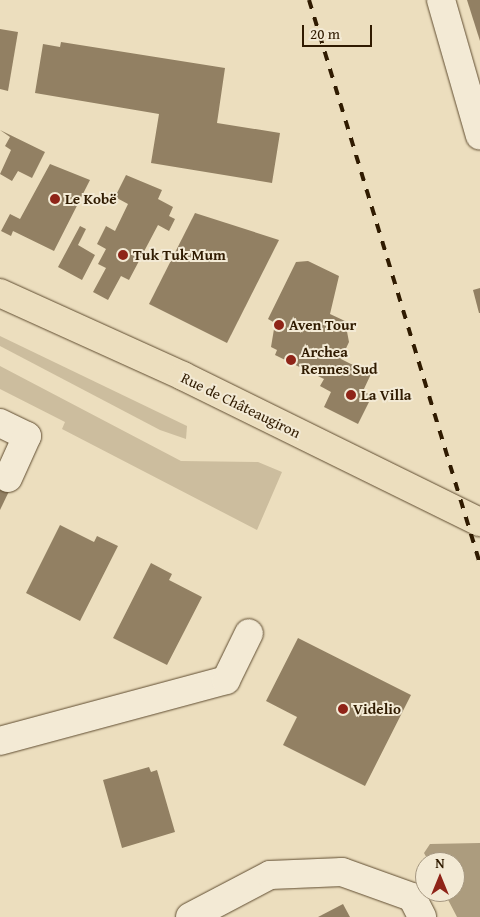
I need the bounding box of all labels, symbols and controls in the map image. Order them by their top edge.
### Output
scale bar [305,15,375,47]
text: 20 m [310,23,340,44]
place label: Le Kobë [65,190,117,208]
marker: Le Kobë [49,193,61,205]
place label: Tuk Tuk Mum [133,246,226,264]
marker: Tuk Tuk Mum [117,249,129,261]
place label: Aven Tour [289,316,356,334]
marker: Aven Tour [273,319,285,331]
place label: Archea Rennes Sud [301,342,378,377]
marker: Archea Rennes Sud [285,354,297,366]
street label: Rue de Châteaugiron [178,368,304,442]
place label: La Villa [361,386,411,404]
marker: La Villa [345,389,357,401]
place label: Videlio [353,700,401,718]
marker: Videlio [337,703,349,715]
north arrow [415,852,465,902]
text: N [435,853,445,873]

